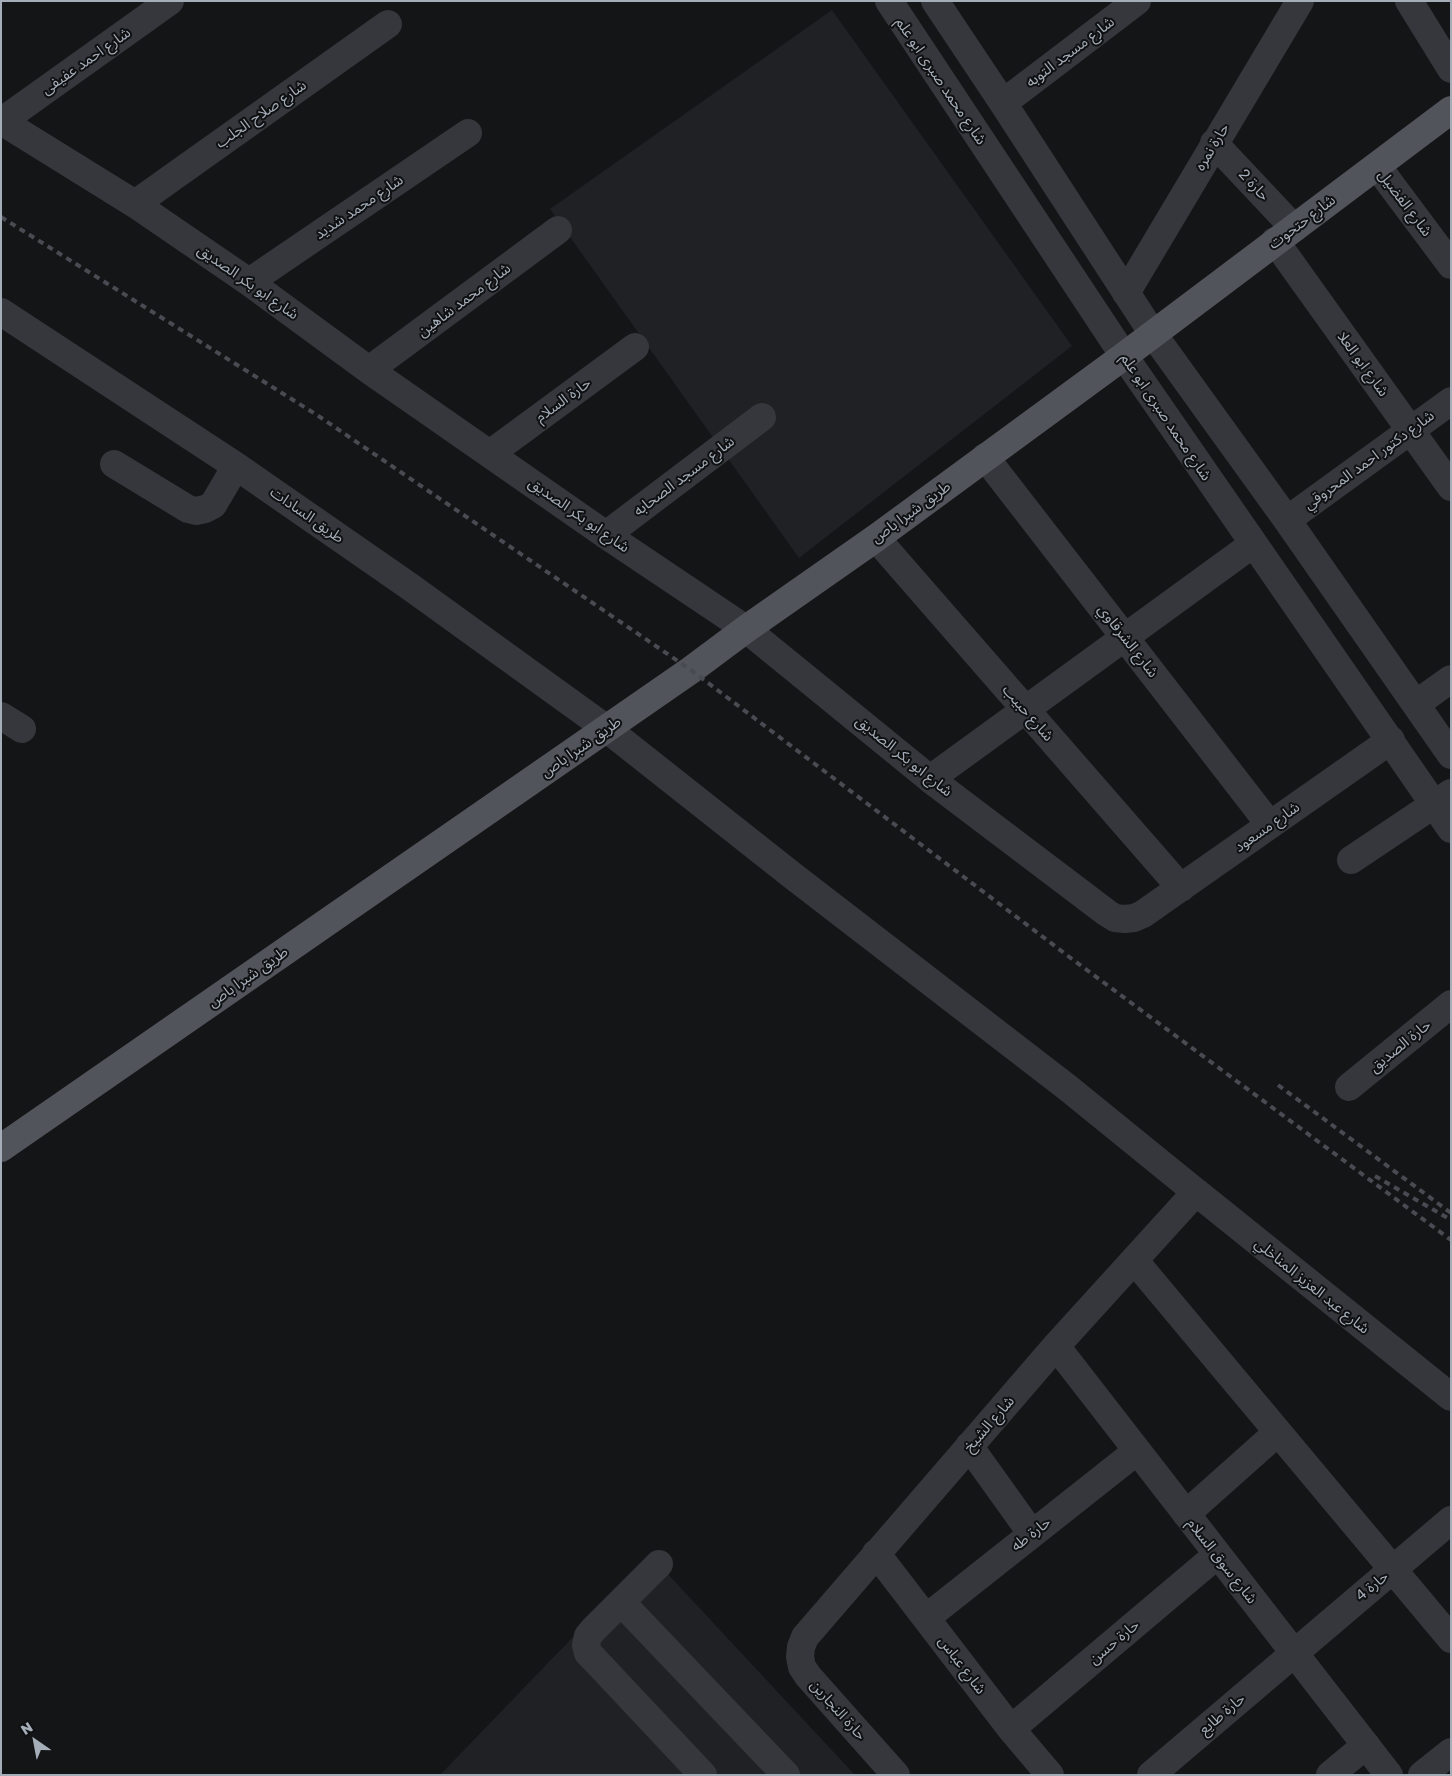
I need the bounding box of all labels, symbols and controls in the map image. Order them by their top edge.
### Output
street label: شارع مسجد التوبه [1022,13,1118,91]
street label: شارع محمد صبرى ابو علم [892,14,990,148]
street label: شارع احمد عفيفى [38,24,134,98]
street label: شارع صلاح الجلب [212,76,310,152]
street label: حارة نمره [1191,120,1233,174]
street label: حارة 2 [1235,165,1273,205]
street label: شارع الفضيل [1374,166,1436,240]
street label: شارع محمد شديد [311,171,407,243]
street label: شارع حتحوت [1265,191,1339,253]
street label: شارع ابو بكر الصديق [194,240,302,324]
street label: شارع محمد شاهين [414,259,514,341]
street label: شارع ابو العلا [1333,328,1393,400]
street label: شارع محمد صبرى ابو علم [1117,350,1215,484]
street label: حارة السلام [532,374,594,426]
street label: شارع دكتور احمد المحروقي [1300,407,1438,513]
street label: شارع مسجد الصحابه [630,432,738,520]
street label: شارع ابو بكر الصديق [525,473,633,557]
street label: طريق شبرا باص [868,477,954,547]
street label: طريق السادات [267,483,347,547]
street label: شارع الشرقاوي [1094,601,1162,681]
street label: شارع حبيب [999,681,1057,745]
street label: شارع ابو بكر الصديق [852,712,956,800]
street label: طريق شبرا باص [537,713,625,781]
street label: شارع مسعود [1231,798,1303,856]
street label: طريق شبرا باص [204,943,292,1011]
street label: حارة الصديق [1365,1016,1435,1076]
street label: شارع عبد العزيز المناخلي [1251,1234,1373,1338]
street label: شارع الشيخ [960,1392,1018,1456]
street label: حارة طه [1008,1513,1054,1555]
street label: شارع سوق السلام [1183,1515,1261,1607]
street label: حارة 4 [1352,1567,1392,1605]
street label: حارة حسن [1085,1616,1143,1668]
street label: شارع عباس [934,1632,990,1698]
street label: حارة النجارين [806,1676,870,1744]
street label: حارة طايع [1195,1689,1249,1739]
north arrow [10,1716,60,1766]
text: N [17,1718,36,1738]

